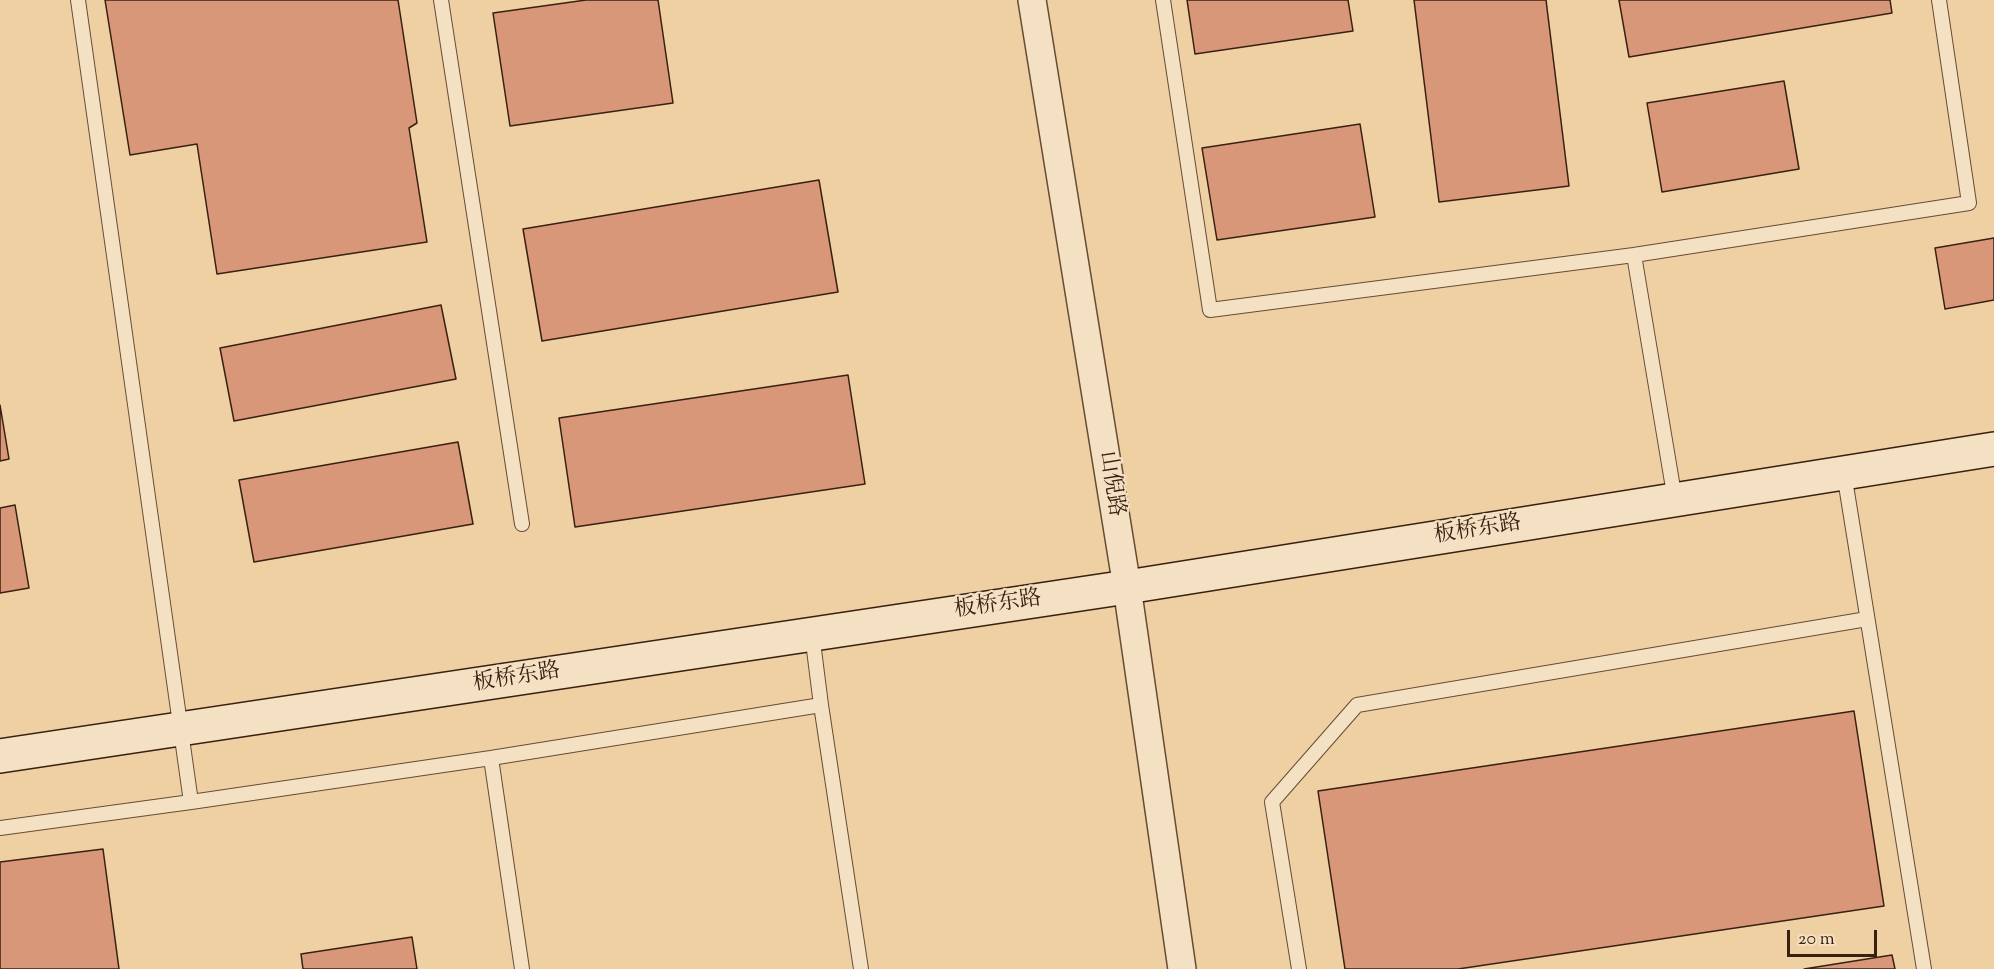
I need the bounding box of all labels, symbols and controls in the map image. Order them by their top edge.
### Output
street label: 山倪路 [1092,449,1128,519]
street label: 板桥东路 [1432,511,1524,551]
street label: 板桥东路 [953,587,1043,625]
street label: 板桥东路 [471,659,563,699]
scale bar [1790,918,1880,956]
text: 20 m [1798,927,1835,953]

